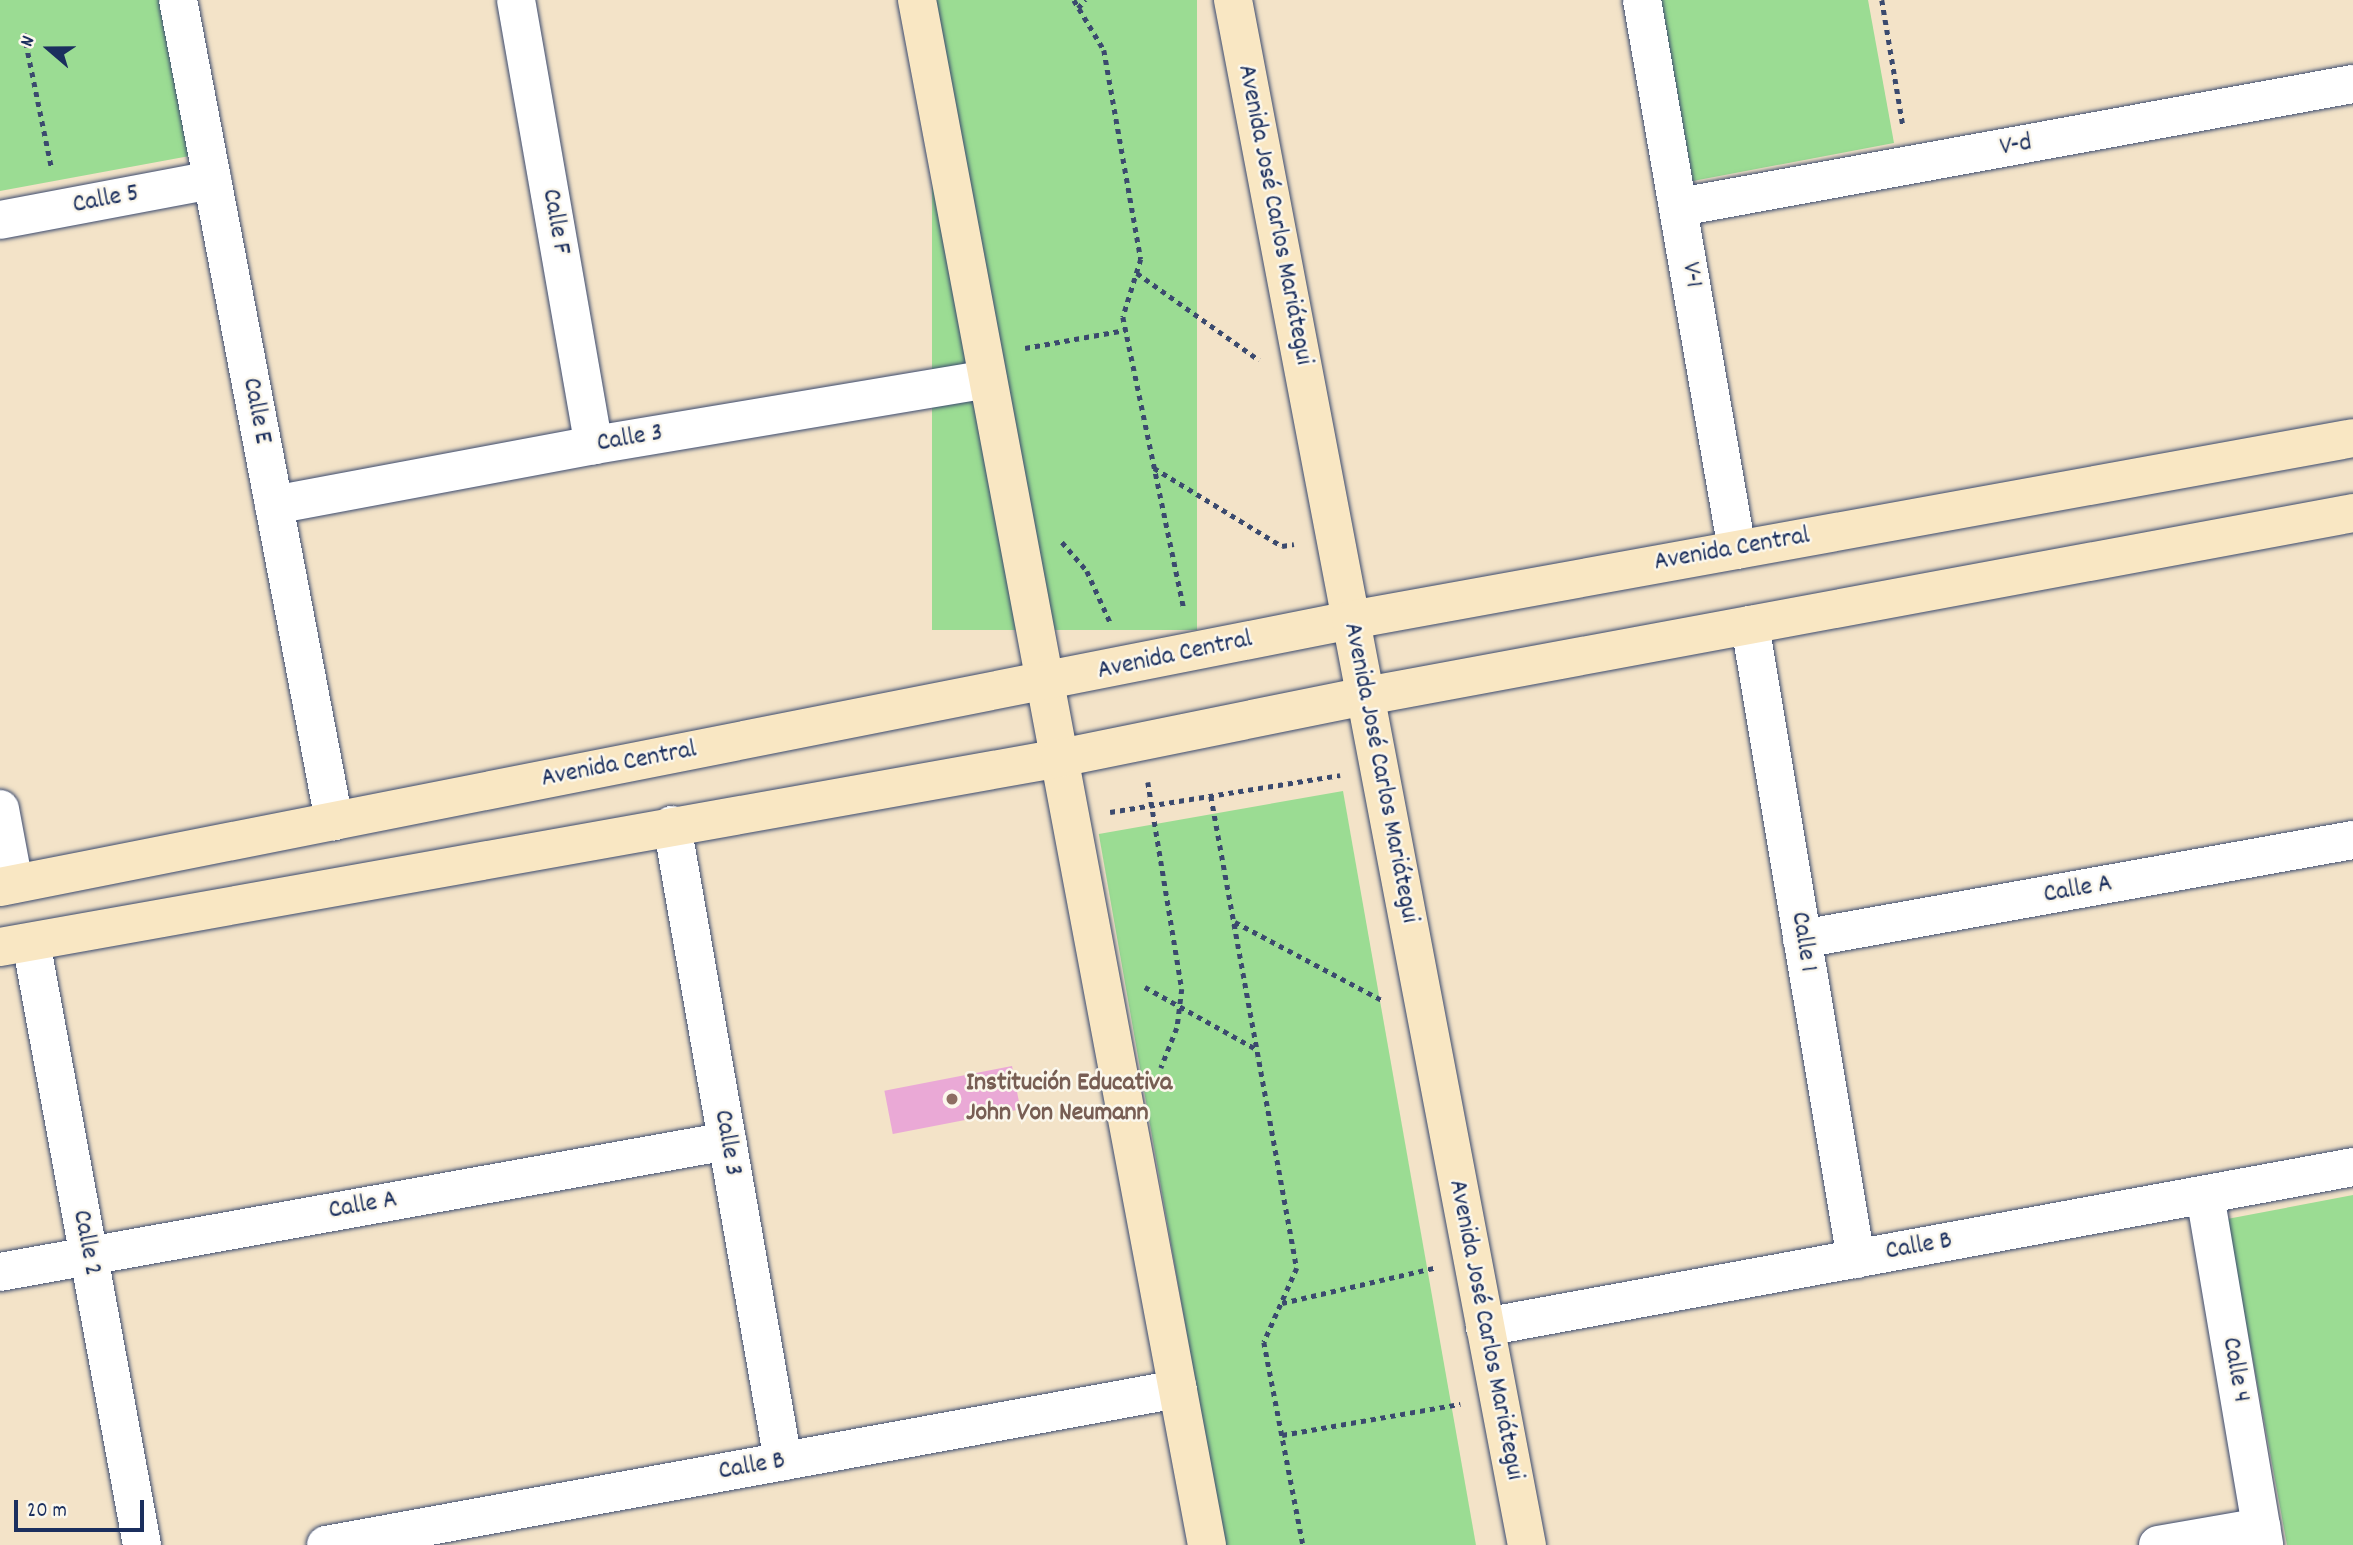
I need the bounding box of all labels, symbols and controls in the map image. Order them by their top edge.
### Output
north arrow [14,14,84,84]
text: N [15,33,43,51]
street label: Avenida José Carlos Mariátegui [1230,62,1318,368]
street label: V-d [1998,128,2034,164]
street label: Calle 5 [70,178,142,222]
street label: Calle F [534,187,576,257]
street label: V-1 [1674,260,1708,290]
street label: Calle E [234,375,278,447]
street label: Calle 3 [595,418,665,460]
street label: Avenida Central [1652,521,1812,579]
street label: Avenida José Carlos Mariátegui [1336,620,1424,926]
street label: Avenida Central [1095,624,1255,688]
street label: Avenida Central [539,735,699,795]
street label: Calle A [2041,869,2115,911]
street label: Calle 1 [1783,910,1823,974]
place label: Institución Educativa John Von Neumann [966,1068,1172,1130]
marker: Institución Educativa John Von Neumann [944,1091,960,1107]
street label: Calle 3 [706,1108,748,1178]
street label: Avenida José Carlos Mariátegui [1441,1177,1529,1483]
street label: Calle A [326,1185,400,1227]
street label: Calle 2 [64,1208,108,1278]
street label: Calle B [1883,1226,1955,1268]
street label: Calle 4 [2214,1335,2256,1405]
street label: Calle B [716,1446,788,1488]
scale bar [18,1486,147,1530]
text: 20 m [27,1497,67,1527]

